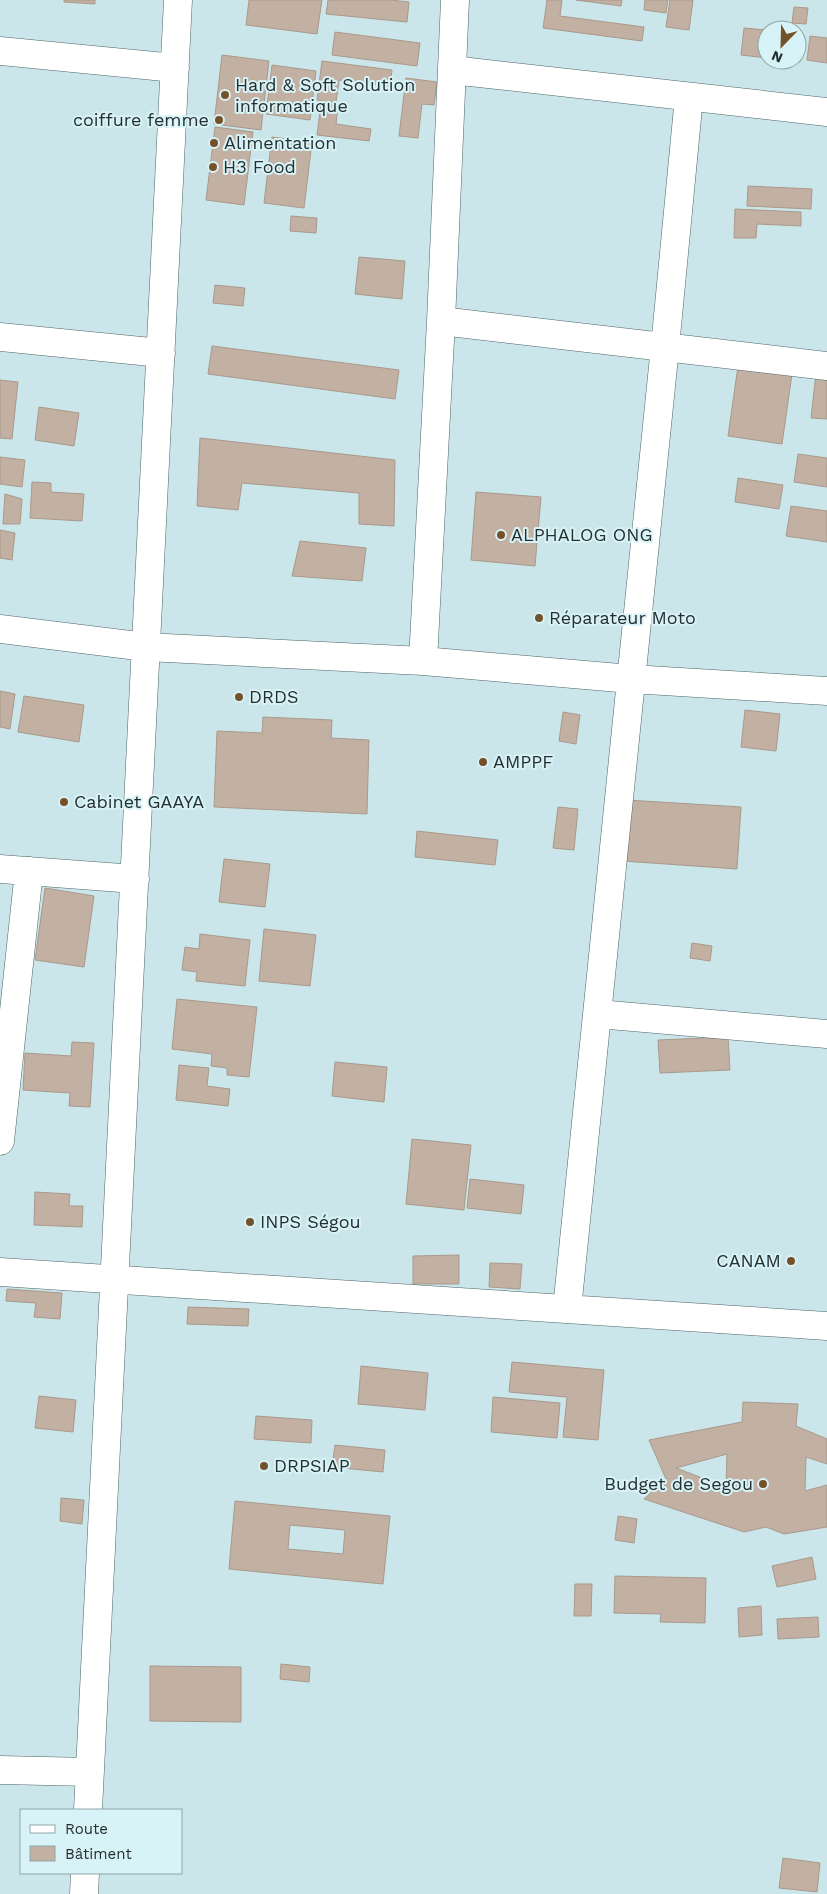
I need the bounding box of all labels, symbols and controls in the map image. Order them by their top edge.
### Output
north arrow [757,20,807,70]
text: N [769,48,785,66]
place label: Hard & Soft Solution informatique [235,74,415,116]
marker: Hard & Soft Solution informatique [219,89,231,101]
place label: coiffure femme [73,109,209,130]
marker: coiffure femme [213,114,225,126]
place label: Alimentation [224,132,336,153]
marker: Alimentation [208,137,220,149]
place label: H3 Food [223,156,296,177]
marker: H3 Food [207,161,219,173]
place label: ALPHALOG ONG [511,524,652,545]
marker: ALPHALOG ONG [495,529,507,541]
place label: Réparateur Moto [549,607,696,628]
marker: Réparateur Moto [533,612,545,624]
place label: DRDS [249,686,298,707]
marker: DRDS [233,691,245,703]
place label: AMPPF [493,751,553,772]
marker: AMPPF [477,756,489,768]
place label: Cabinet GAAYA [74,791,204,812]
marker: Cabinet GAAYA [58,796,70,808]
place label: INPS Ségou [260,1211,361,1232]
marker: INPS Ségou [244,1216,256,1228]
place label: CANAM [716,1250,781,1271]
marker: CANAM [785,1255,797,1267]
place label: DRPSIAP [274,1455,350,1476]
marker: DRPSIAP [258,1460,270,1472]
place label: Budget de Segou [604,1473,753,1494]
marker: Budget de Segou [757,1478,769,1490]
legend [20,1809,182,1874]
text: Route [65,1820,108,1838]
text: Bâtiment [65,1845,132,1863]

